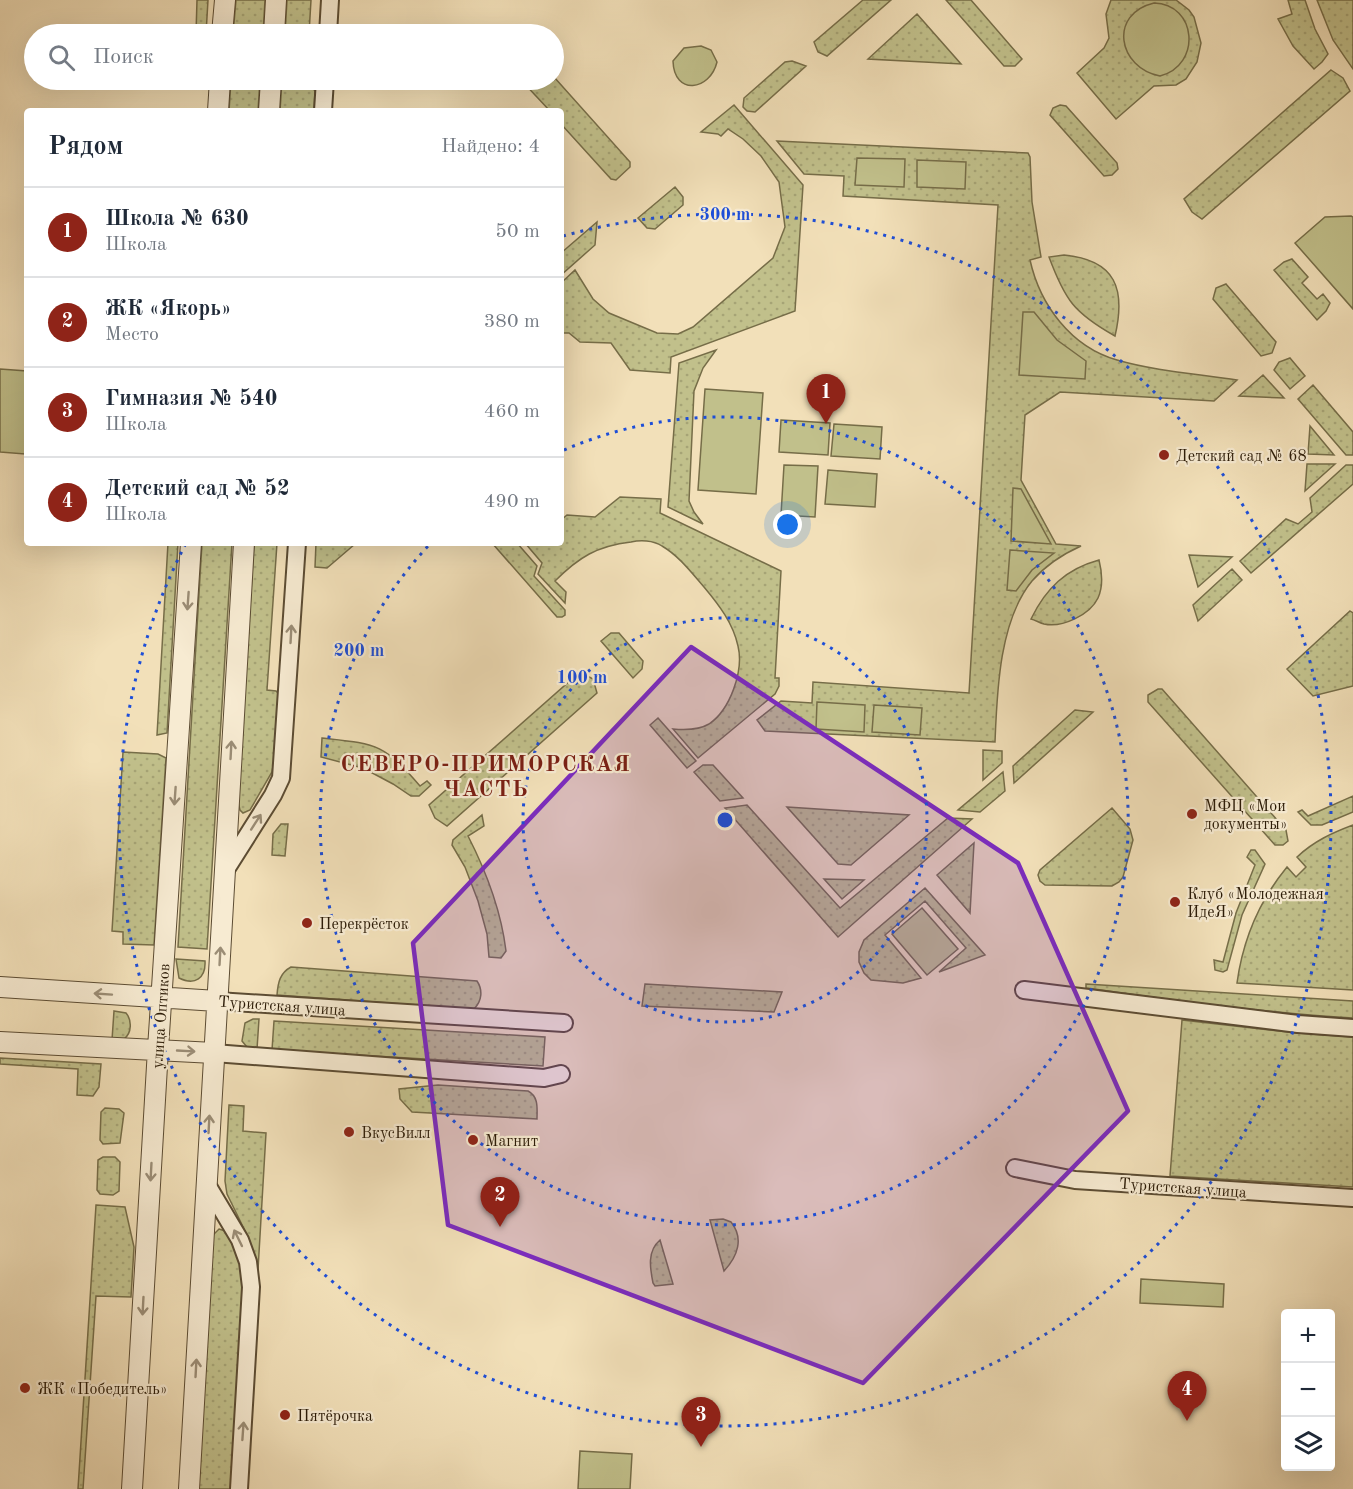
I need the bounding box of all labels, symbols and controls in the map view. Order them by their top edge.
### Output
search box [24,24,564,90]
icon: search [45,41,78,74]
text: Поиск [93,46,154,68]
text: Рядом [48,134,123,160]
text: Найдено: 4 [441,137,540,157]
text: 300 m [700,206,750,224]
text: Школа № 630 [105,208,249,230]
text: 1 [62,222,73,242]
text: 50 m [495,222,540,242]
text: Школа [105,235,167,255]
text: ЖК «Якорь» [105,298,232,320]
text: 2 [62,312,73,332]
text: 380 m [484,312,540,332]
text: Место [105,325,159,345]
pin: 1 [806,374,846,424]
text: Гимназия № 540 [105,388,278,410]
text: 3 [62,402,73,422]
text: 460 m [484,402,540,422]
text: Школа [105,415,167,435]
marker: Детский сад № 68 [1157,448,1171,462]
place label: Детский сад № 68 [1176,449,1307,465]
text: Детский сад № 52 [105,478,290,500]
text: 4 [62,492,73,512]
text: 490 m [484,492,540,512]
text: Школа [105,505,167,525]
your location [773,510,802,539]
one-way arrow [182,591,193,611]
one-way arrow [286,625,297,645]
text: 200 m [334,642,384,660]
text: 100 m [557,669,607,687]
one-way arrow [226,740,237,760]
district label: СЕВЕРО-ПРИМОРСКАЯ ЧАСТЬ [341,754,631,801]
one-way arrow [169,786,180,805]
place label: МФЦ «Мои документы» [1204,799,1287,833]
marker: МФЦ «Мои документы» [1185,807,1199,821]
centre of rings [715,810,735,830]
one-way arrow [250,814,262,831]
place label: Клуб «Молодежная ИдеЯ» [1187,887,1324,921]
marker: Клуб «Молодежная ИдеЯ» [1168,895,1182,909]
marker: Перекрёсток [300,916,314,930]
place label: Перекрёсток [319,917,409,933]
one-way arrow [214,946,225,966]
street label: улица Оптиков [150,963,174,1069]
one-way arrow [94,988,114,999]
street label: Туристская улица [217,995,346,1019]
one-way arrow [175,1045,195,1056]
one-way arrow [204,1115,215,1135]
marker: ВкусВилл [342,1125,356,1139]
place label: ВкусВилл [361,1126,431,1142]
marker: Магнит [466,1133,480,1147]
place label: Магнит [485,1134,538,1150]
one-way arrow [145,1161,156,1181]
street label: Туристская улица [1118,1177,1247,1201]
pin: 2 [480,1178,520,1227]
one-way arrow [232,1229,244,1247]
one-way arrow [137,1295,148,1315]
map controls [1281,1309,1335,1471]
button: + [1281,1309,1335,1363]
one-way arrow [190,1358,201,1378]
button: − [1281,1363,1335,1417]
pin: 4 [1168,1372,1206,1421]
marker: ЖК «Победитель» [18,1381,32,1395]
place label: ЖК «Победитель» [37,1382,167,1398]
pin: 3 [682,1398,720,1447]
marker: Пятёрочка [278,1408,292,1422]
place label: Пятёрочка [297,1409,373,1425]
button: layers [1281,1417,1335,1471]
one-way arrow [238,1421,249,1441]

